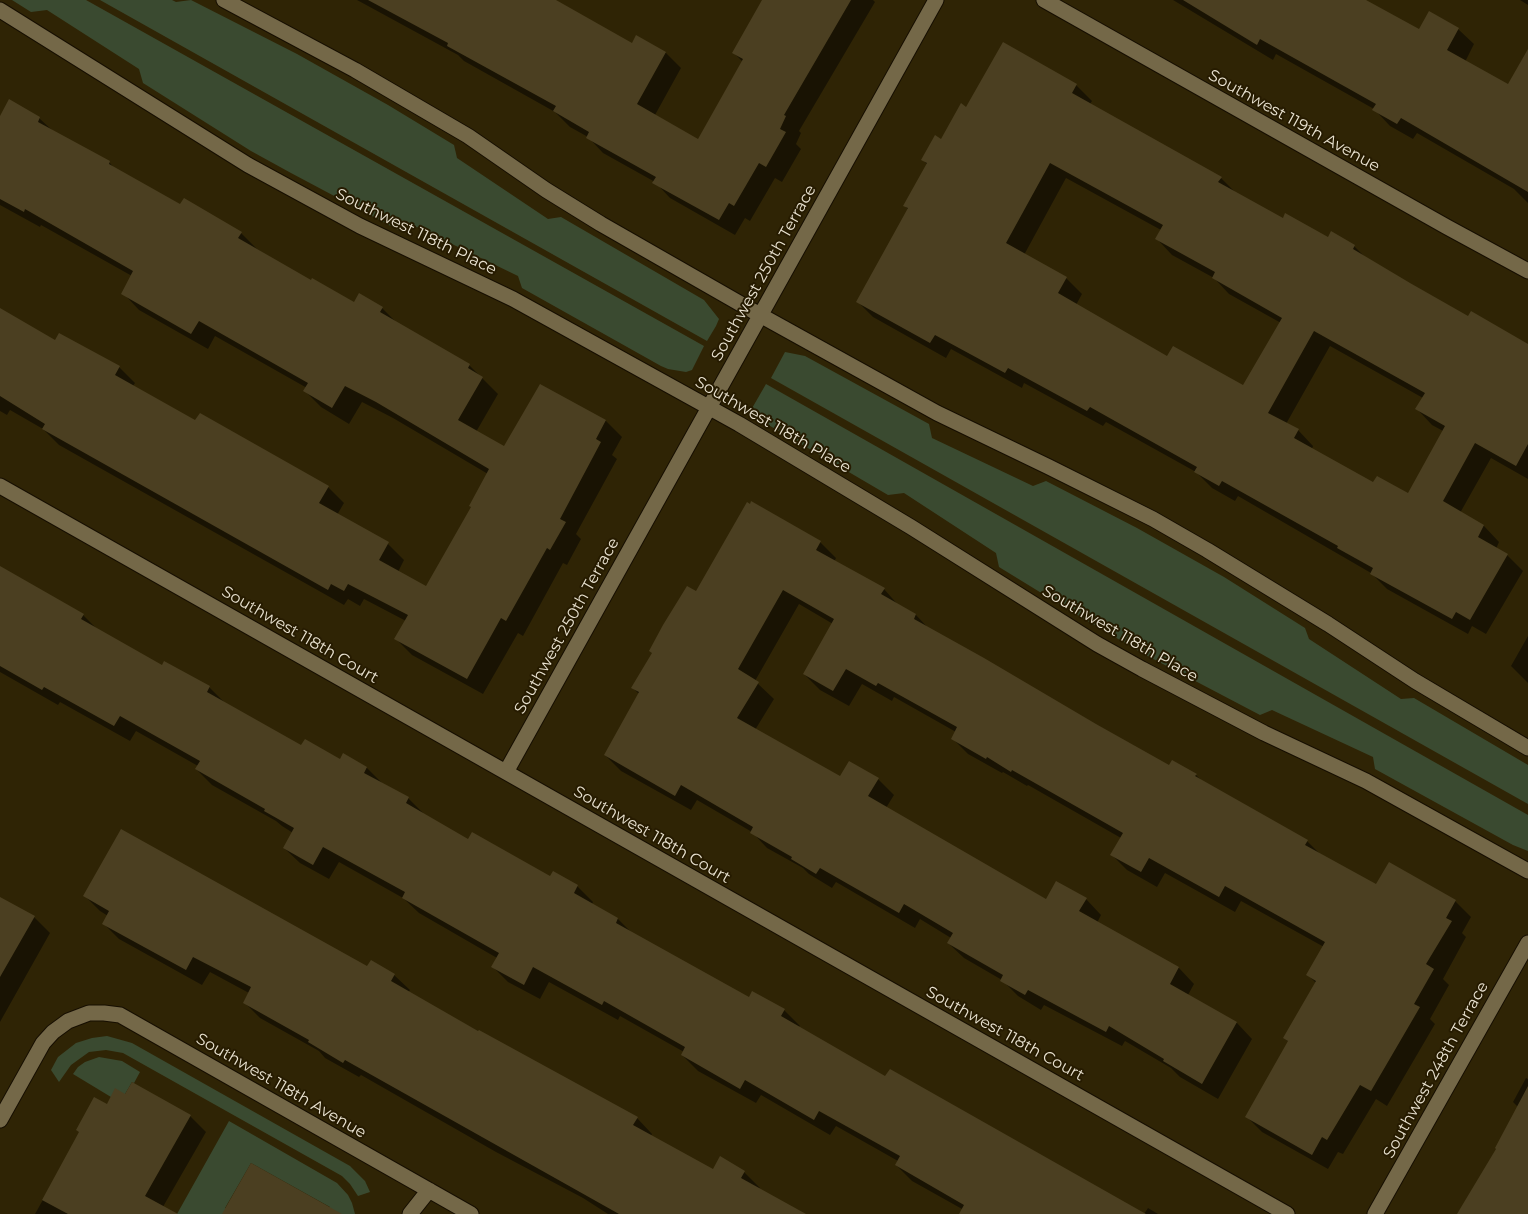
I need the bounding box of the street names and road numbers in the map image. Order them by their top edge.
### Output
street label: Southwest 119th Avenue [1205,66,1383,176]
street label: Southwest 250th Terrace [708,182,820,364]
street label: Southwest 118th Place [332,185,500,279]
street label: Southwest 118th Place [692,372,854,478]
street label: Southwest 250th Terrace [511,535,623,717]
street label: Southwest 118th Place [1039,581,1201,687]
street label: Southwest 118th Court [218,582,382,688]
street label: Southwest 118th Court [570,782,734,888]
street label: Southwest 248th Terrace [1379,978,1493,1162]
street label: Southwest 118th Court [923,982,1087,1086]
street label: Southwest 118th Avenue [192,1029,370,1143]

